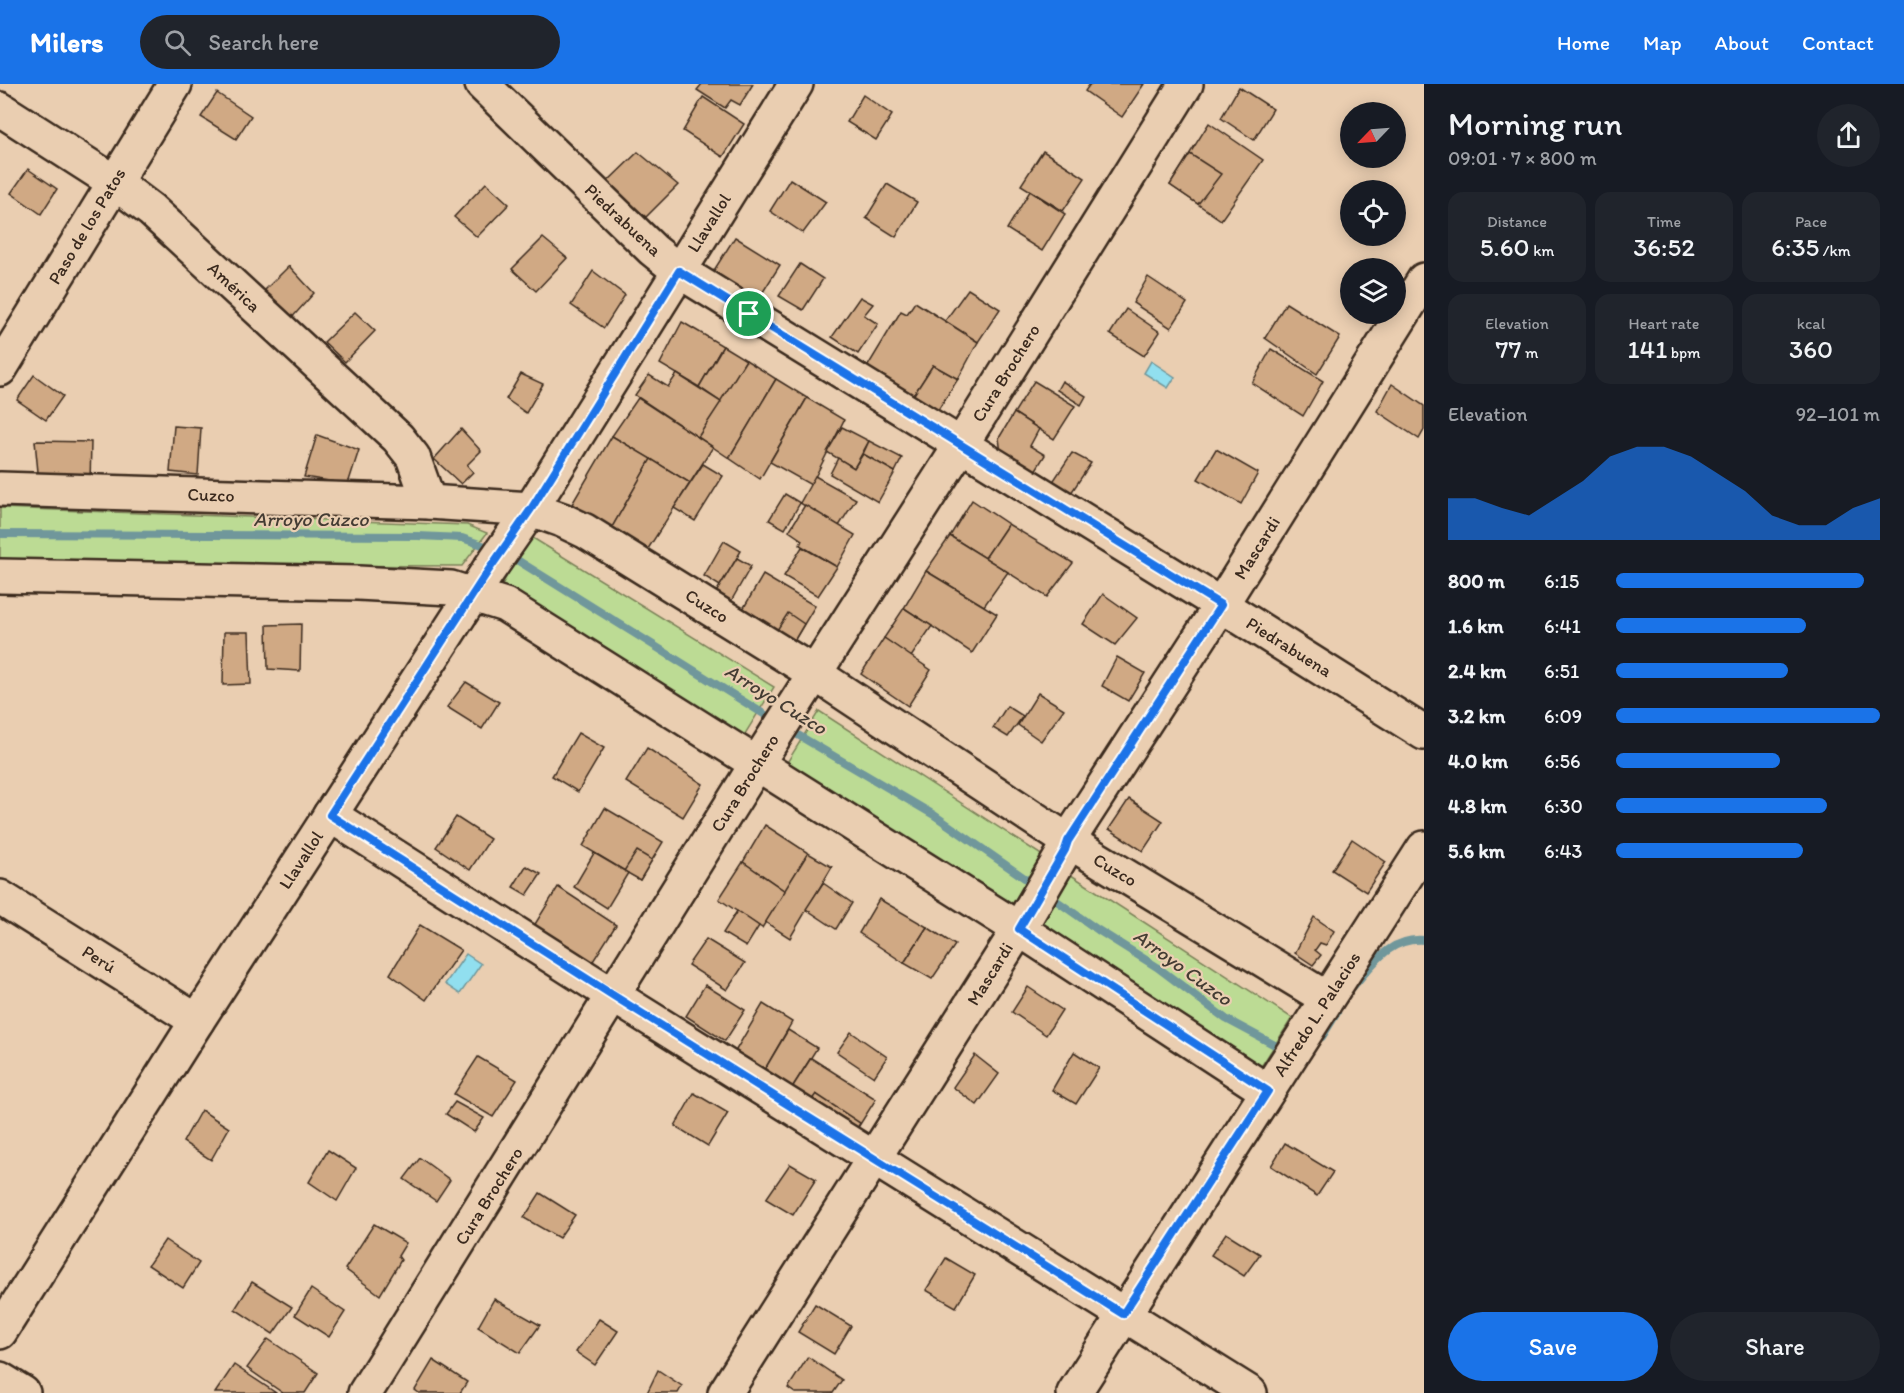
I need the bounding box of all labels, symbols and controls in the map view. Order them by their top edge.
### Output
search box [140,15,560,69]
text: Milers [30,25,104,59]
icon: search [161,26,194,59]
text: Search here [209,29,319,56]
text: Home [1557,30,1610,55]
text: Map [1643,30,1682,55]
text: About [1715,30,1769,55]
text: Contact [1802,30,1874,55]
north arrow [1340,102,1406,168]
map controls [1340,102,1406,324]
text: Morning run [1448,104,1623,143]
button: share [1817,104,1880,167]
text: 09:01 · 7 × 800 m [1448,146,1597,170]
street label: Paso de los Patos [44,164,130,288]
street label: Piedrabuena [580,179,666,262]
button: locate [1340,180,1406,246]
street label: Llavallol [682,190,736,256]
text: Distance [1487,212,1547,231]
text: Time [1647,212,1681,231]
text: Pace [1795,212,1827,231]
text: 5.60 [1480,231,1530,263]
text: 36:52 [1633,231,1695,263]
text: 6:35 [1771,231,1819,263]
text: km [1530,241,1554,260]
text: /km [1819,241,1851,260]
street label: América [203,257,265,317]
button: layers [1340,258,1406,324]
pin [723,288,774,339]
icon: arrive [732,297,765,330]
text: Elevation [1485,314,1549,333]
text: Heart rate [1629,314,1699,333]
text: kcal [1797,314,1825,333]
street label: Cura Brochero [967,320,1045,426]
text: 77 [1496,333,1521,365]
text: 141 [1627,333,1667,365]
text: 360 [1789,333,1833,365]
text: m [1521,343,1538,362]
text: bpm [1667,343,1701,362]
text: Elevation [1448,402,1527,426]
text: 92–101 m [1796,402,1880,426]
street label: Cuzco [187,483,235,507]
water label: Arroyo Cuzco [253,507,369,531]
street label: Mascardi [1229,512,1285,584]
text: 800 m [1448,569,1505,593]
text: 6:15 [1544,569,1579,593]
street label: Cuzco [681,584,733,628]
street label: Piedrabuena [1242,612,1336,682]
text: 1.6 km [1448,614,1504,638]
text: 6:41 [1544,614,1581,638]
water label: Arroyo Cuzco [721,658,832,740]
text: 2.4 km [1448,659,1506,683]
text: 6:51 [1544,659,1579,683]
text: 3.2 km [1448,704,1505,728]
text: 6:09 [1544,704,1582,728]
street label: Cura Brochero [706,730,784,836]
text: 4.0 km [1448,749,1508,773]
text: 6:56 [1544,749,1581,773]
text: 4.8 km [1448,794,1507,818]
text: 6:30 [1544,794,1583,818]
street label: Llavallol [274,827,328,893]
text: 5.6 km [1448,839,1505,863]
text: 6:43 [1544,839,1582,863]
street label: Cuzco [1089,848,1141,892]
water label: Arroyo Cuzco [1129,923,1237,1011]
street label: Mascardi [962,938,1018,1010]
street label: Perú [78,940,120,978]
street label: Alfredo L. Palacios [1269,948,1365,1080]
street label: Cura Brochero [450,1143,528,1249]
button: Save [1448,1312,1658,1381]
button: Share [1670,1312,1880,1381]

